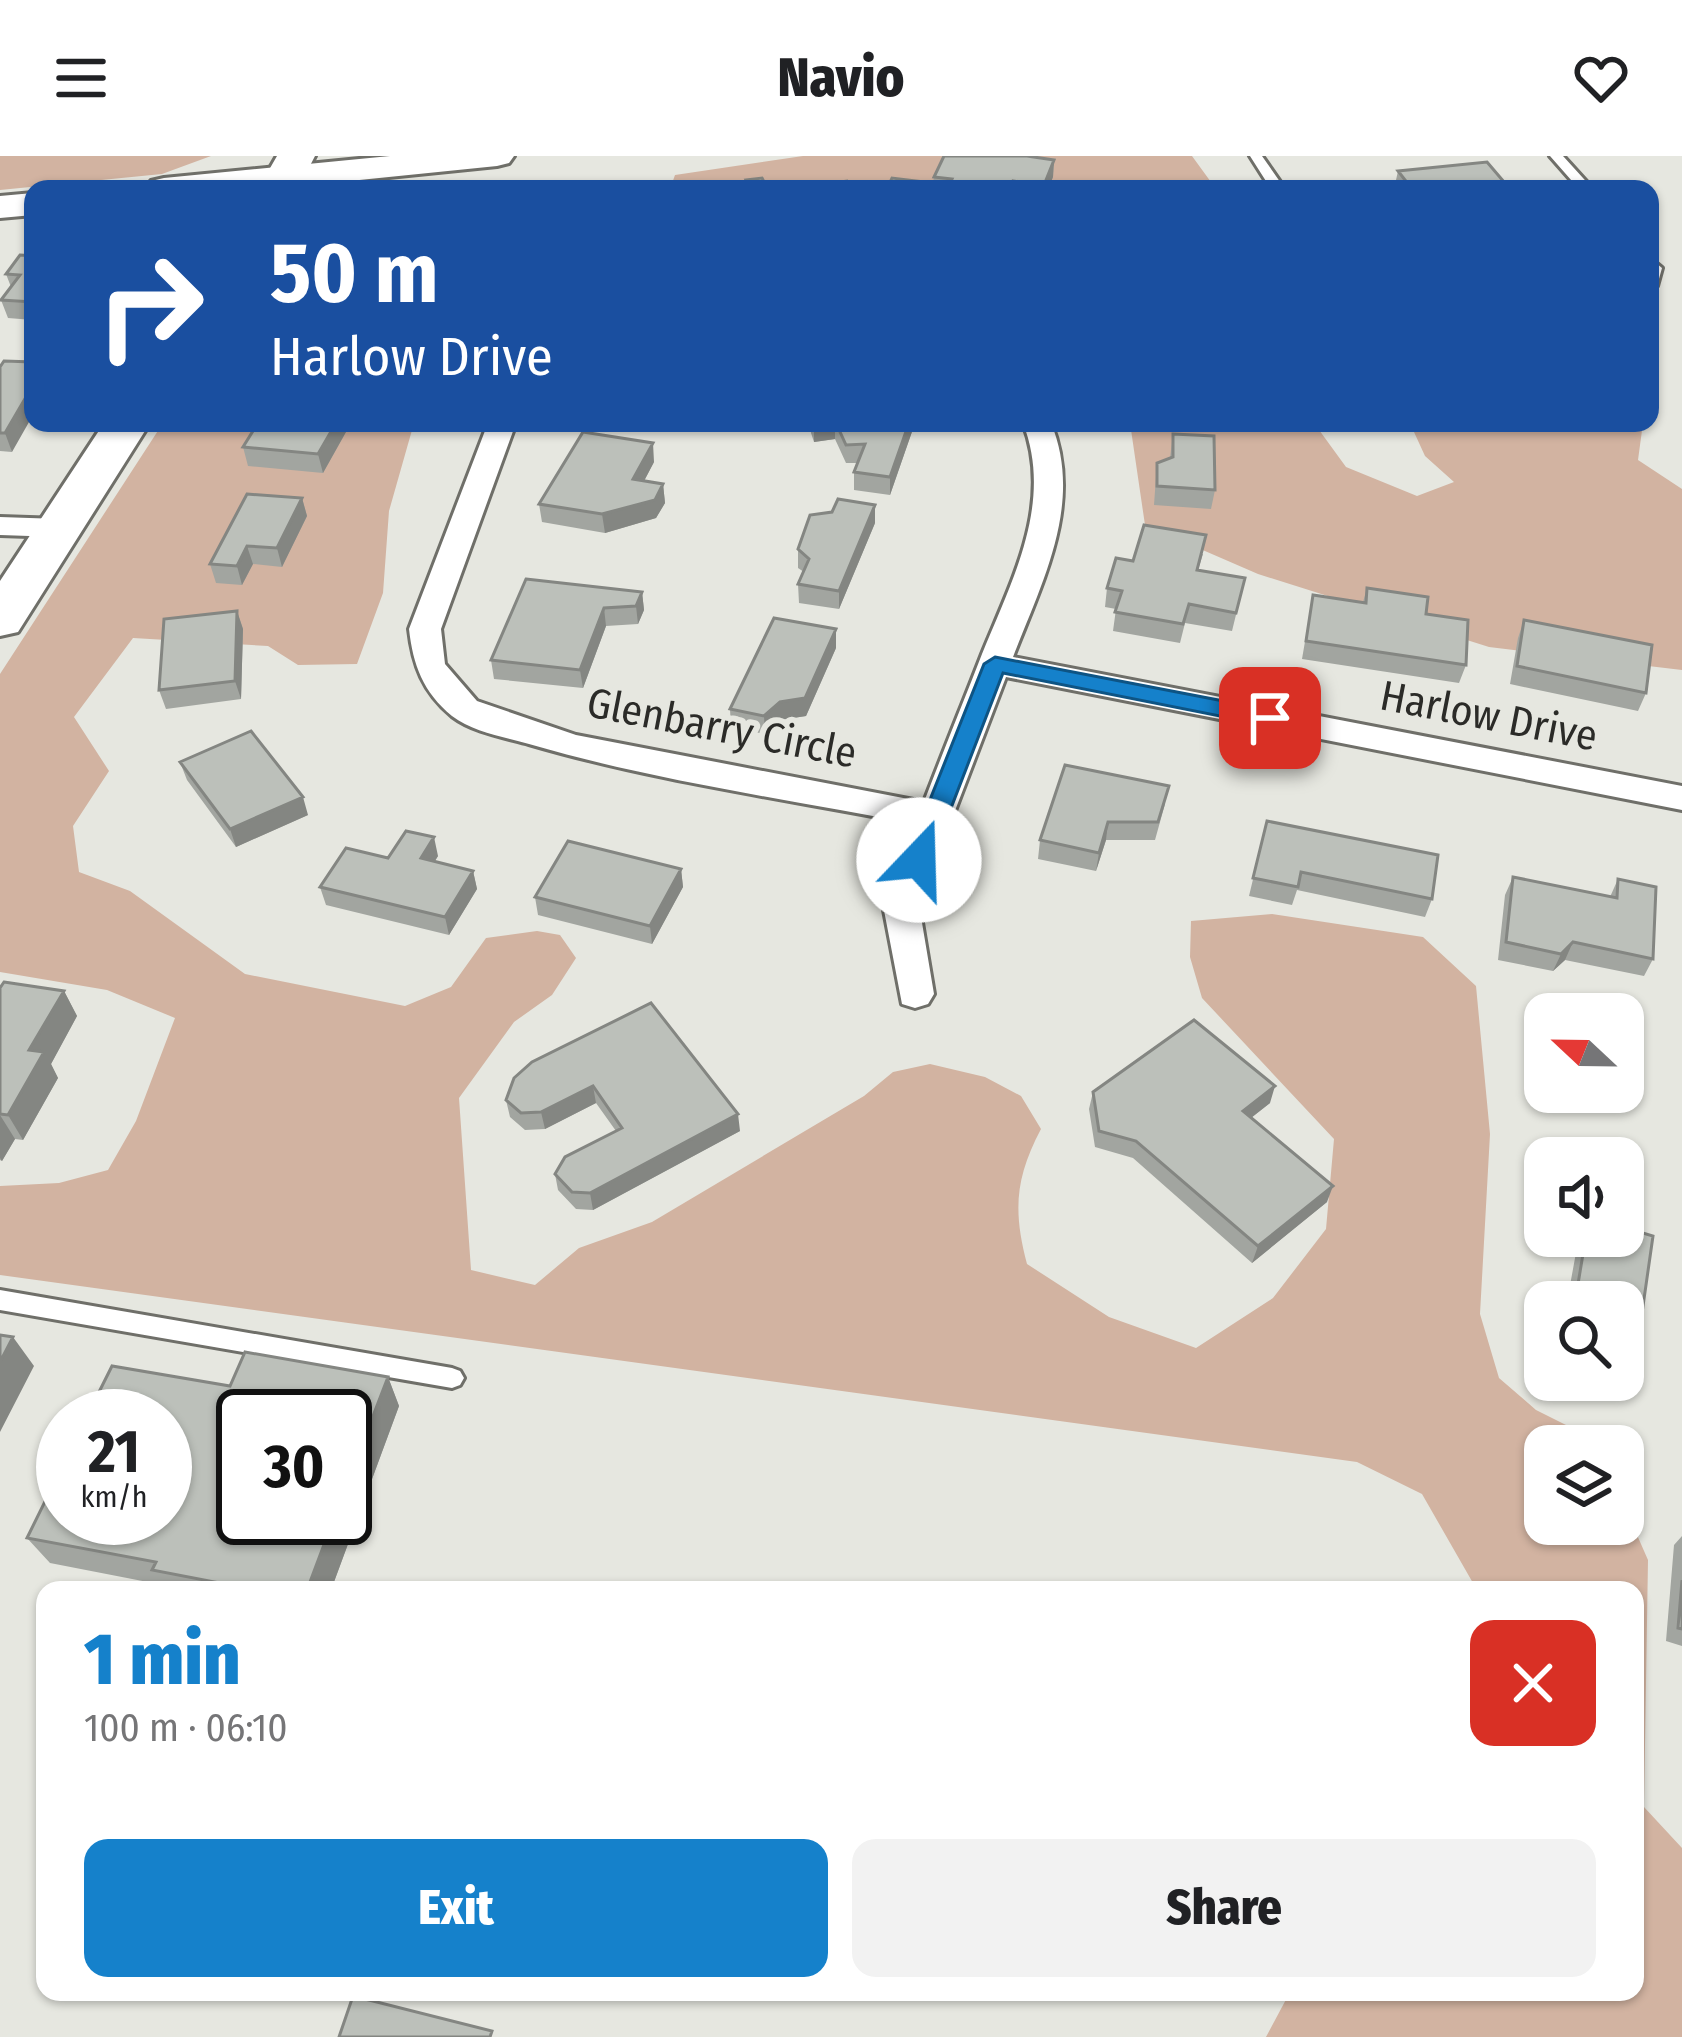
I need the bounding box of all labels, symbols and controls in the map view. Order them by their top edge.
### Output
icon: menu [48,45,114,111]
icon: heart [1568,45,1634,111]
text: Navio [778,46,904,110]
text: 50 m [270,223,439,324]
icon: right [72,228,228,384]
text: Harlow Drive [270,325,553,389]
pin [1219,667,1321,769]
street label: Harlow Drive [1376,670,1602,762]
street label: Glenbarry Circle [583,677,861,779]
icon: arrive [1237,685,1303,751]
position arrow [856,797,982,923]
north arrow [1524,993,1644,1113]
map controls [1524,993,1644,1545]
button: sound [1524,1137,1644,1257]
button: search [1524,1281,1644,1401]
speed limit sign: 30 [216,1389,372,1545]
text: 21 [88,1416,140,1488]
button: layers [1524,1425,1644,1545]
text: km/h [81,1479,147,1515]
text: 1 min [84,1617,241,1703]
button: close [1470,1620,1596,1746]
text: 100 m · 06:10 [84,1705,287,1751]
button: Exit [84,1839,828,1977]
button: Share [852,1839,1596,1977]

